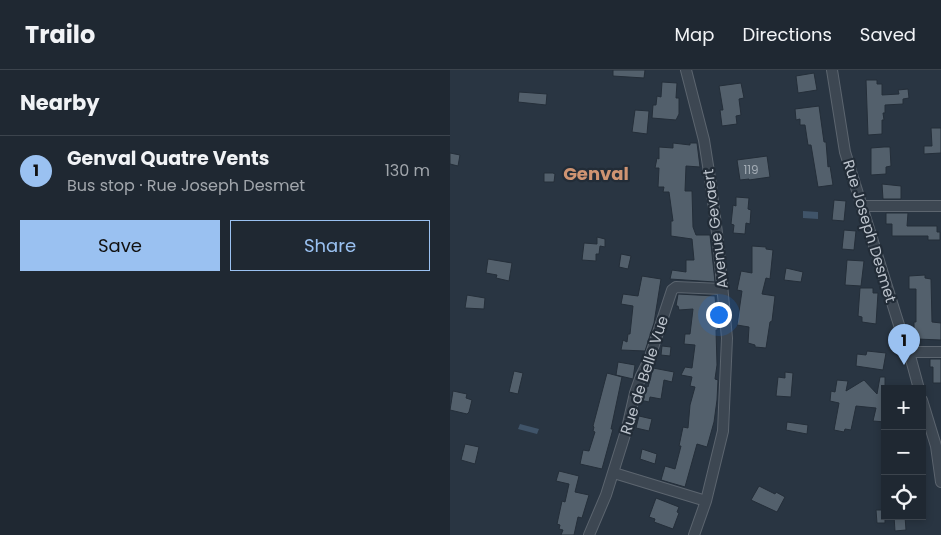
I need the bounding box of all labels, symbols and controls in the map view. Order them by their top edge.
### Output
text: Trailo [25,18,95,51]
text: Map [675,22,714,47]
text: Directions [742,22,832,47]
text: Saved [860,22,916,47]
text: Nearby [20,88,100,117]
text: Genval Quatre Vents [67,145,269,172]
street label: Rue Joseph Desmet [838,157,902,305]
text: 1 [33,159,39,182]
text: 130 m [385,159,430,182]
district label: Genval [563,161,629,186]
house number: 119 [743,161,759,178]
street label: Avenue Gevaert [697,168,733,290]
text: Bus stop · Rue Joseph Desmet [67,174,305,197]
button: Save [20,220,220,271]
button: Share [230,220,430,271]
your location [706,302,732,328]
street label: Rue de Belle Vue [615,313,673,437]
pin: 1 [888,324,920,365]
map controls [881,385,926,520]
button: + [881,385,926,430]
button: − [881,430,926,475]
button: locate [881,475,926,520]

